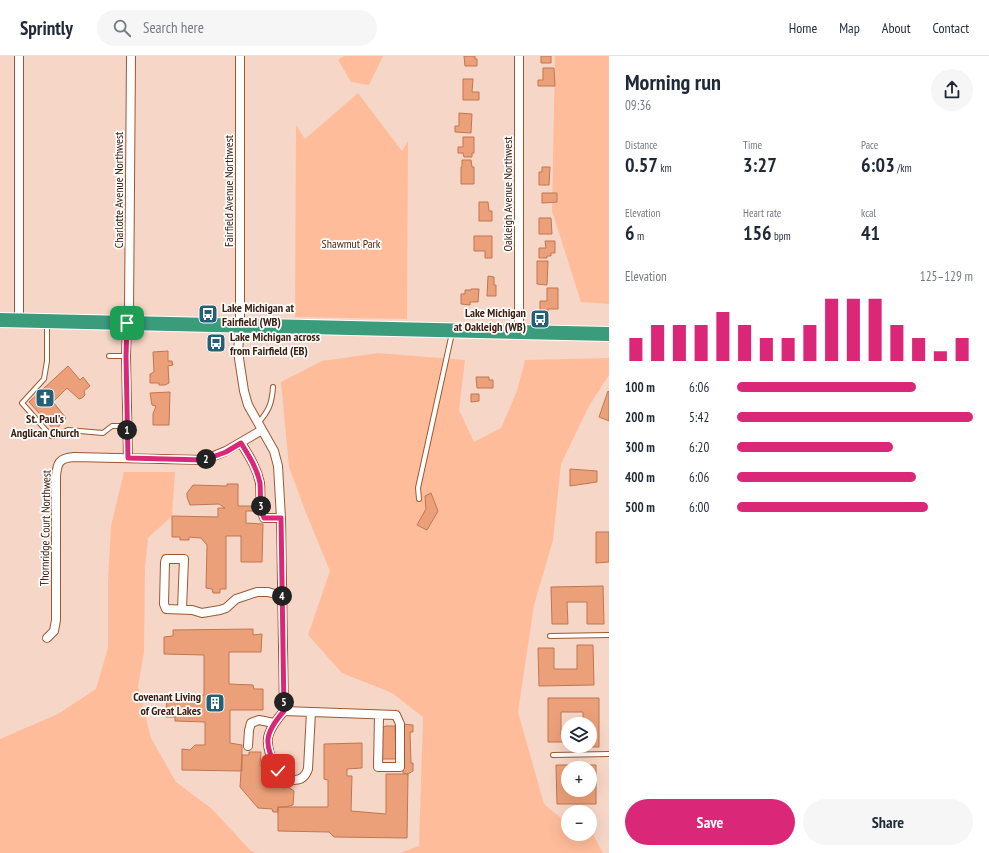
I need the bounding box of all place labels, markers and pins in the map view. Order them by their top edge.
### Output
place label: Lake Michigan at Fairfield (WB) [222,300,294,329]
bus stop icon: Lake Michigan at Fairfield (WB) [197,303,219,325]
place label: Lake Michigan at Oakleigh (WB) [454,305,526,334]
pin [110,306,144,340]
bus stop icon: Lake Michigan at Oakleigh (WB) [529,308,551,330]
place label: Lake Michigan across from Fairfield (EB) [230,329,320,358]
bus stop icon: Lake Michigan across from Fairfield (EB) [205,332,227,354]
church icon: St. Paul's Anglican Church [34,387,56,409]
place label: St. Paul's Anglican Church [10,411,79,440]
pin: 1 [117,420,137,440]
pin: 2 [196,449,216,469]
pin: 3 [251,496,271,516]
pin: 4 [272,586,292,606]
place label: Covenant Living of Great Lakes [133,689,201,718]
building icon: Covenant Living of Great Lakes [204,692,226,714]
pin: 5 [274,692,294,712]
pin [261,754,295,788]

